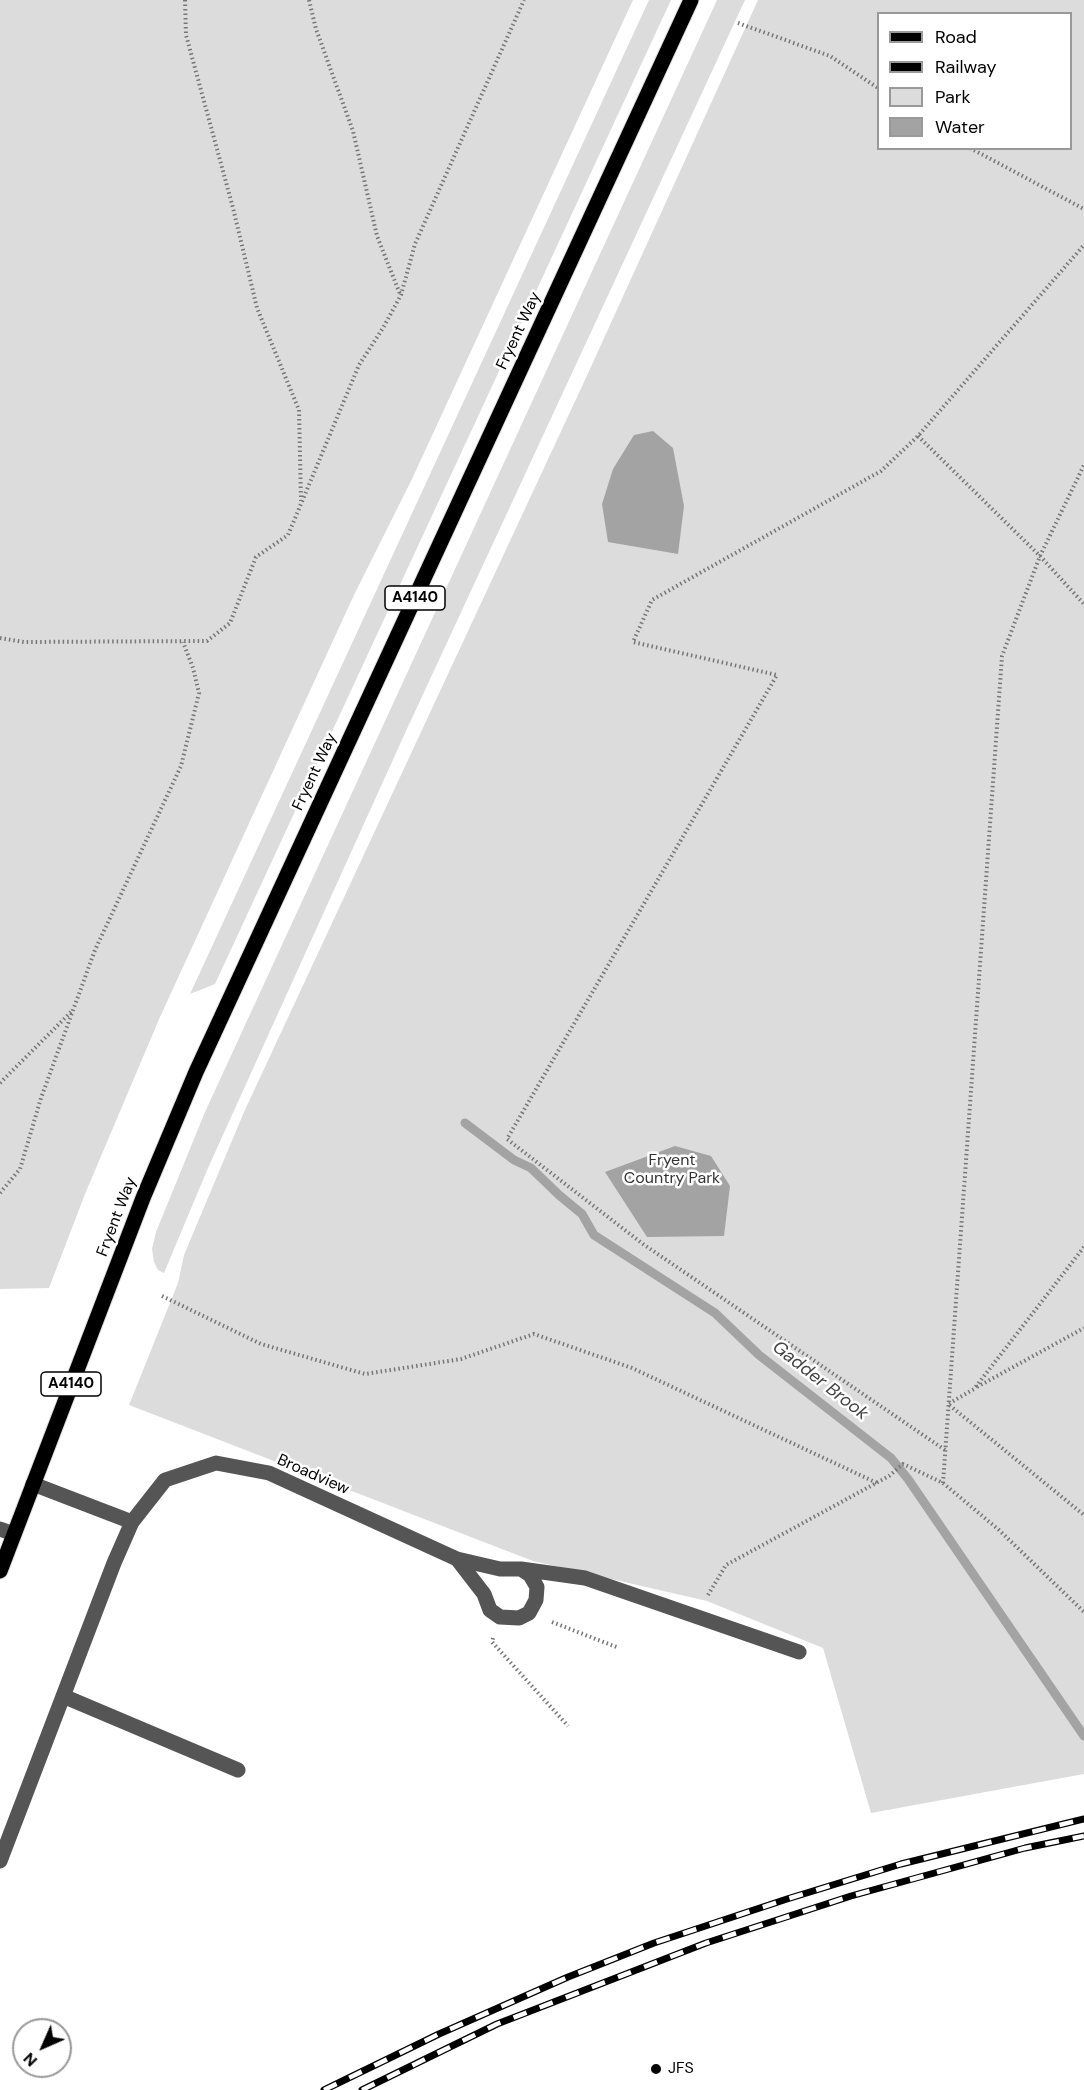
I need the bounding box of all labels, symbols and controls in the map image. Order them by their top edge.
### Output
legend [877,12,1072,150]
text: Road [935,25,977,49]
text: Railway [935,55,997,79]
text: Park [935,85,971,109]
text: Water [935,115,985,139]
street label: Fryent Way [493,289,545,373]
road number: A4140 [385,586,445,610]
street label: Fryent Way [289,730,341,814]
park label: Fryent Country Park [624,1151,720,1189]
street label: Fryent Way [93,1175,141,1259]
water label: Gadder Brook [768,1337,872,1425]
road number: A4140 [41,1372,101,1396]
street label: Broadview [274,1451,352,1499]
north arrow [12,2018,72,2078]
text: N [19,2048,42,2071]
place label: JFS [668,2059,694,2079]
marker: JFS [649,2062,663,2076]

